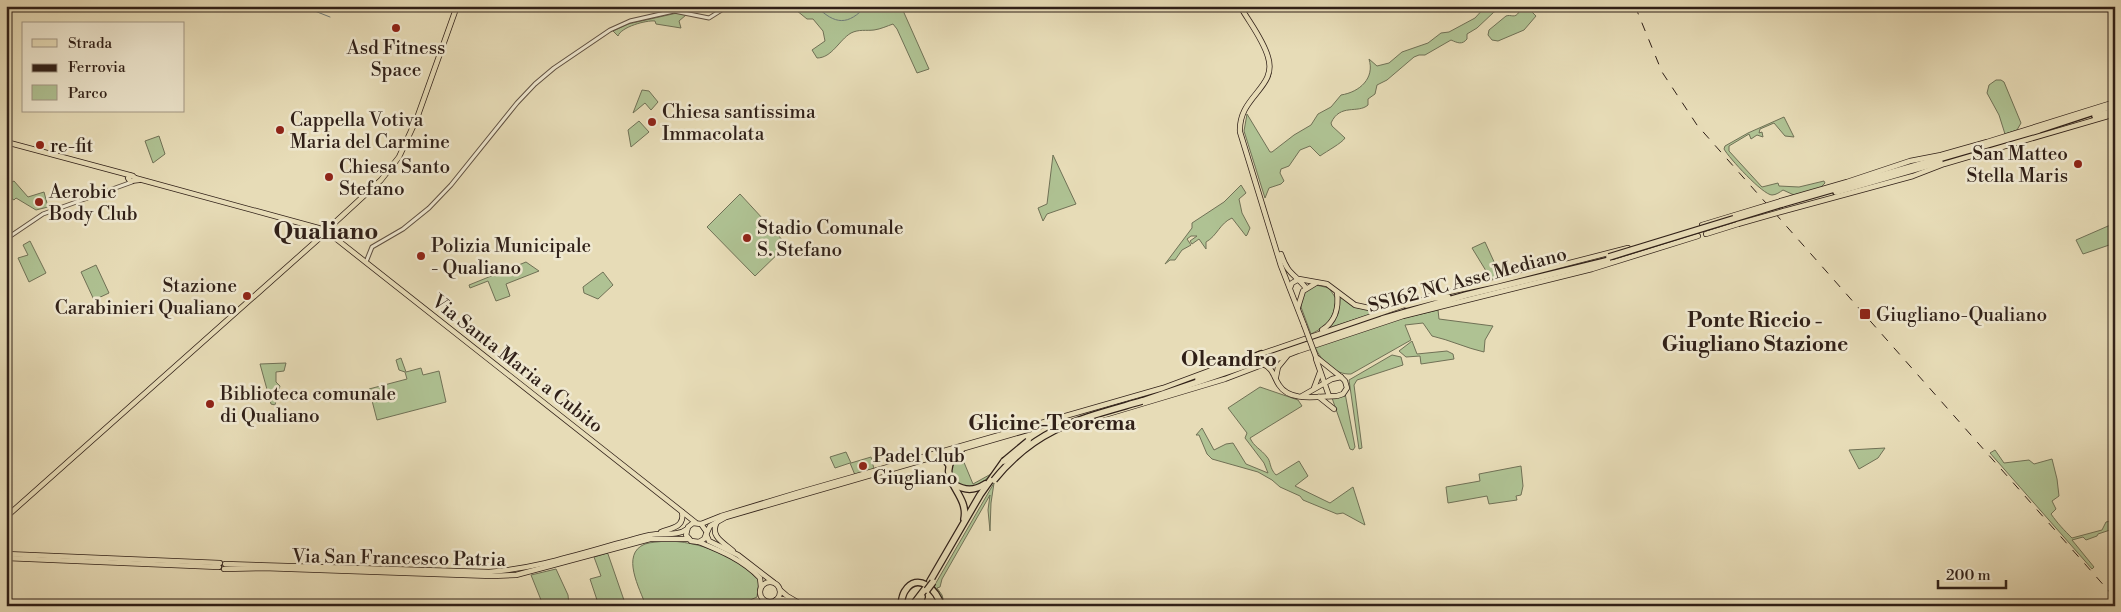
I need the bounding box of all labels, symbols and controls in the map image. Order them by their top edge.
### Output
legend [22,22,185,112]
marker: Asd Fitness Space [390,22,402,34]
text: Strada [68,34,112,53]
place label: Asd Fitness Space [346,36,445,82]
text: Ferrovia [68,58,126,77]
text: Parco [68,84,107,103]
place label: Chiesa santissima Immacolata [662,100,816,146]
place label: Cappella Votiva Maria del Carmine [290,108,450,154]
marker: Chiesa santissima Immacolata [646,116,658,128]
marker: Cappella Votiva Maria del Carmine [274,124,286,136]
place label: re-fit [50,134,94,158]
marker: re-fit [34,139,46,151]
place label: San Matteo Stella Maris [1967,142,2068,188]
place label: Chiesa Santo Stefano [339,155,450,201]
marker: San Matteo Stella Maris [2072,158,2084,170]
marker: Chiesa Santo Stefano [323,171,335,183]
place label: Aerobic Body Club [48,180,138,226]
marker: Aerobic Body Club [33,196,45,208]
place label: Stadio Comunale S. Stefano [757,216,904,262]
district label: Qualiano [274,217,378,247]
marker: Stadio Comunale S. Stefano [741,232,753,244]
place label: Polizia Municipale - Qualiano [431,234,591,280]
street label: SS162 NC Asse Mediano [1365,242,1569,318]
marker: Polizia Municipale - Qualiano [415,250,427,262]
place label: Stazione Carabinieri Qualiano [55,274,237,320]
street label: Via Santa Maria a Cubito [426,289,608,438]
marker: Stazione Carabinieri Qualiano [241,290,253,302]
place label: Giugliano-Qualiano [1876,303,2047,327]
marker: Giugliano-Qualiano [1858,307,1872,321]
district label: Ponte Riccio - Giugliano Stazione [1662,308,1848,358]
district label: Oleandro [1181,347,1277,373]
place label: Biblioteca comunale di Qualiano [219,382,396,428]
marker: Biblioteca comunale di Qualiano [204,398,216,410]
district label: Glicine-Teorema [968,411,1136,437]
place label: Padel Club Giugliano [873,444,965,490]
marker: Padel Club Giugliano [857,460,869,472]
street label: Via San Francesco Patria [291,544,507,572]
scale bar [1938,557,2006,589]
text: 200 m [1946,566,1991,585]

